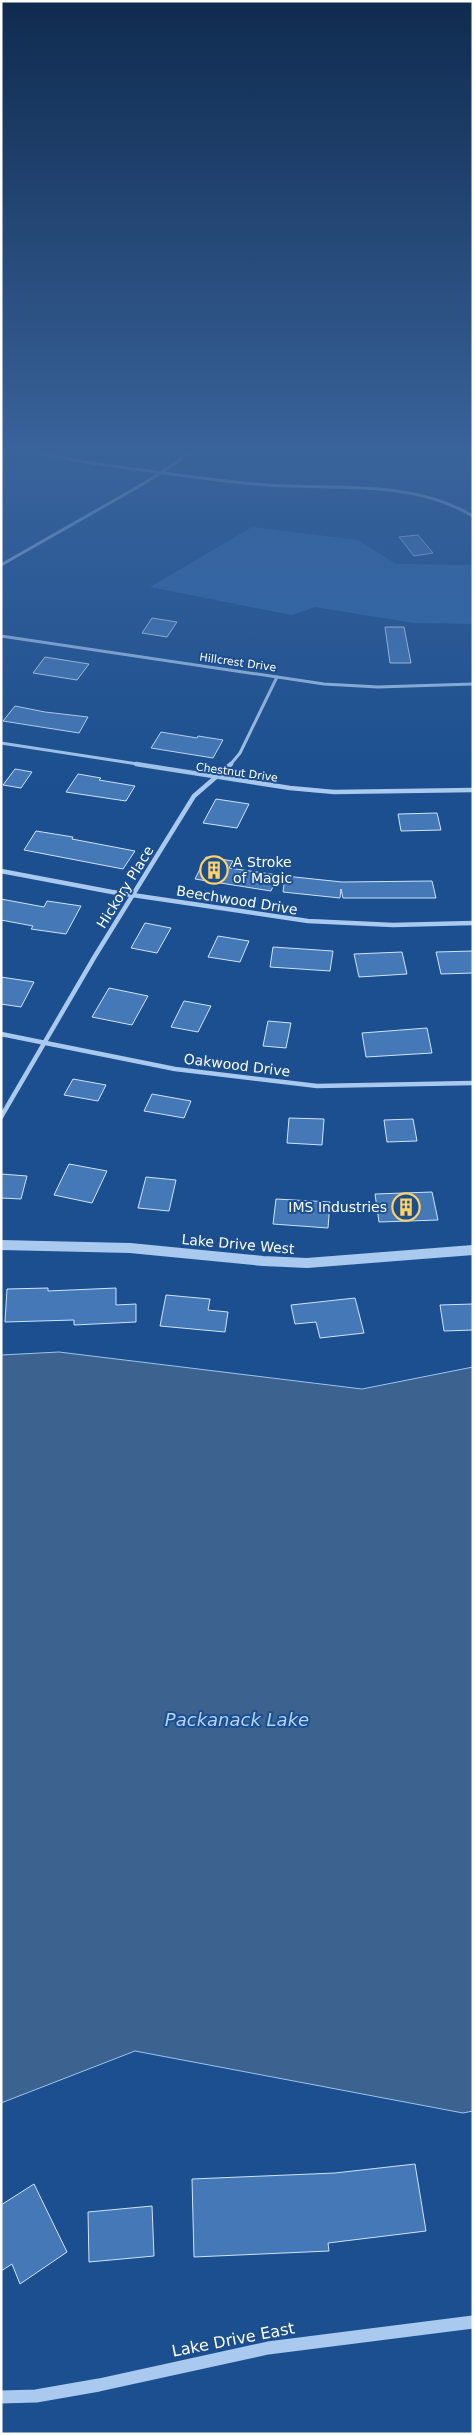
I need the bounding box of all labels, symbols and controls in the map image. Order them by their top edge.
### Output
street label: Hillcrest Drive [199,651,277,674]
street label: Chestnut Drive [195,760,279,785]
street label: Hickory Place [93,843,157,931]
place label: A Stroke of Magic [233,854,292,886]
building icon: A Stroke of Magic [199,855,229,885]
street label: Beechwood Drive [175,883,299,917]
street label: Oakwood Drive [183,1051,291,1079]
building icon: IMS Industries [391,1192,421,1222]
place label: IMS Industries [288,1199,387,1215]
street label: Lake Drive West [181,1231,296,1257]
water label: Packanack Lake [165,1709,309,1730]
street label: Lake Drive East [170,2318,296,2361]

